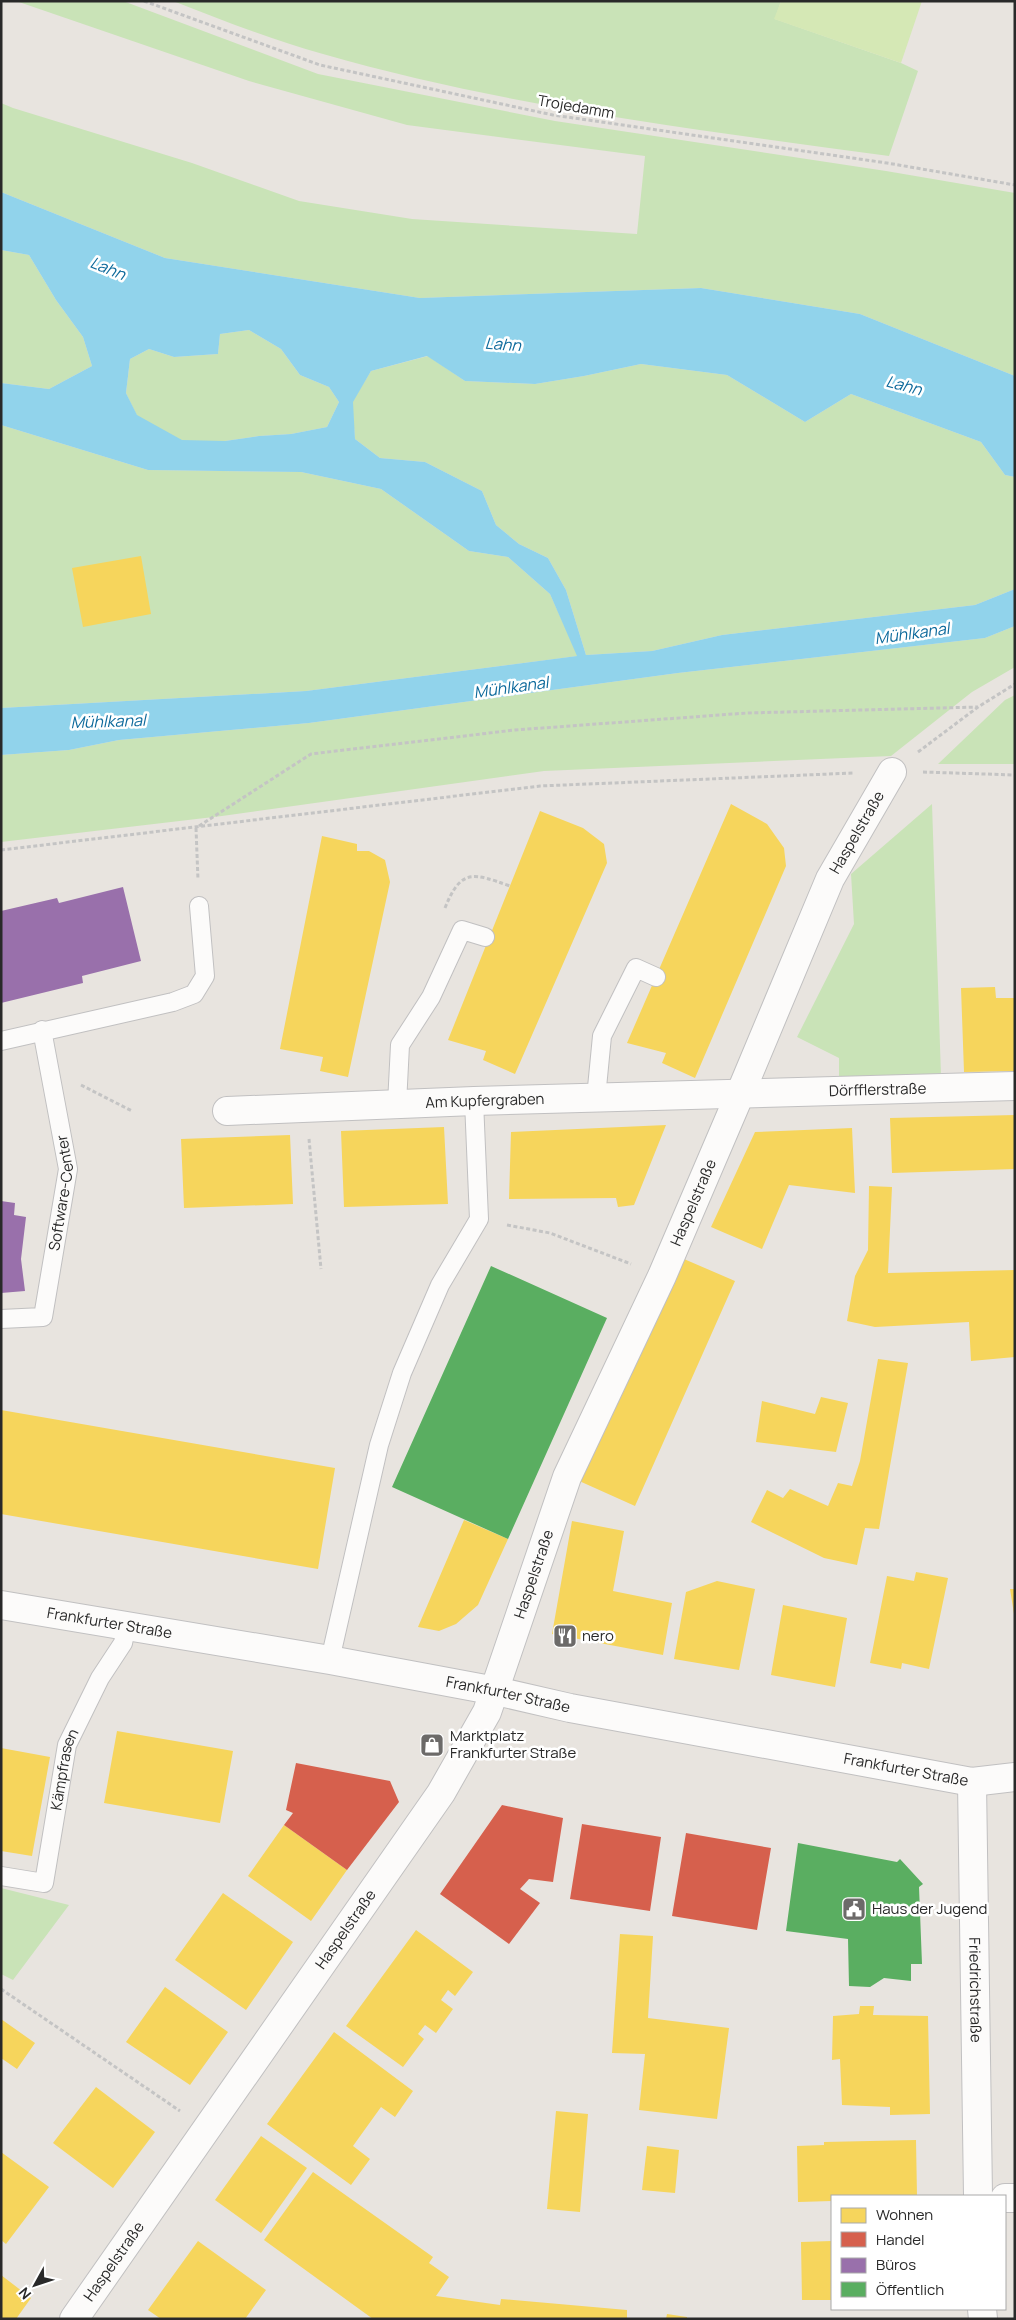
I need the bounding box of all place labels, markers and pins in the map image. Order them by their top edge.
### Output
restaurant icon: nero [552,1623,578,1649]
place label: nero [582,1625,614,1646]
place label: Marktplatz Frankfurter Straße [450,1725,577,1763]
shop icon: Marktplatz Frankfurter Straße [419,1732,445,1758]
public building icon: Haus der Jugend [841,1896,867,1922]
place label: Haus der Jugend [872,1898,987,1919]

